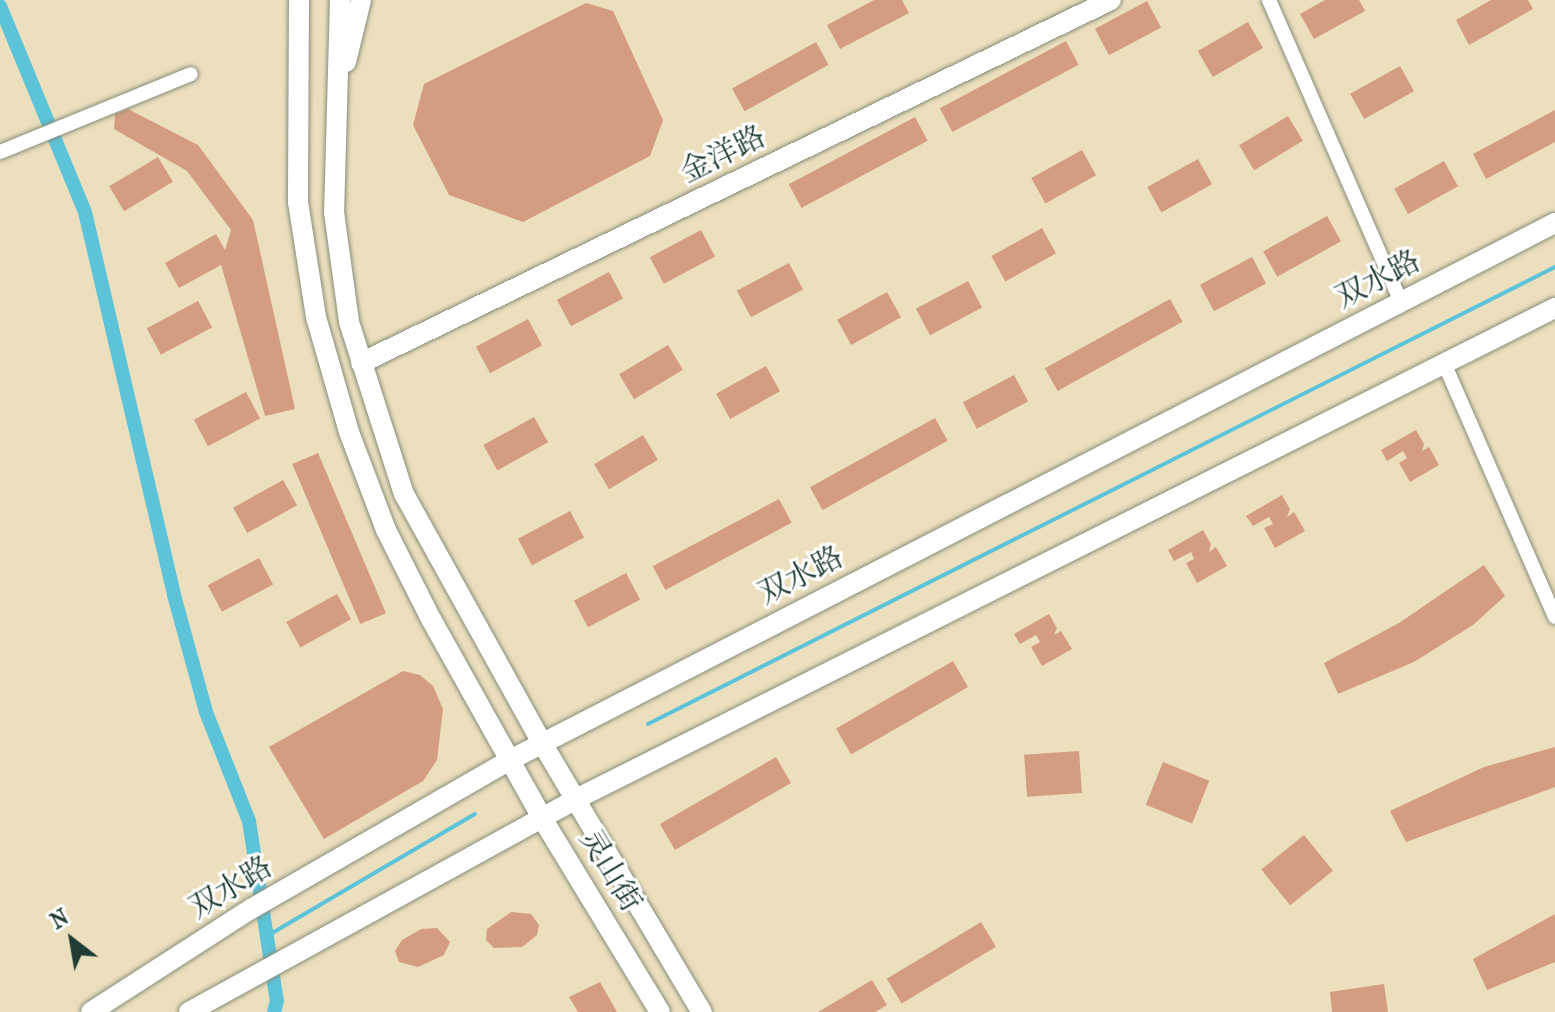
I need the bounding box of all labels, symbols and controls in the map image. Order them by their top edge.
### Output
street label: 金洋路 [675,119,771,191]
street label: 双水路 [1330,244,1426,316]
street label: 双水路 [753,540,849,612]
street label: 灵山街 [571,823,649,919]
street label: 双水路 [183,849,279,927]
north arrow [32,900,112,980]
text: N [46,904,73,935]

